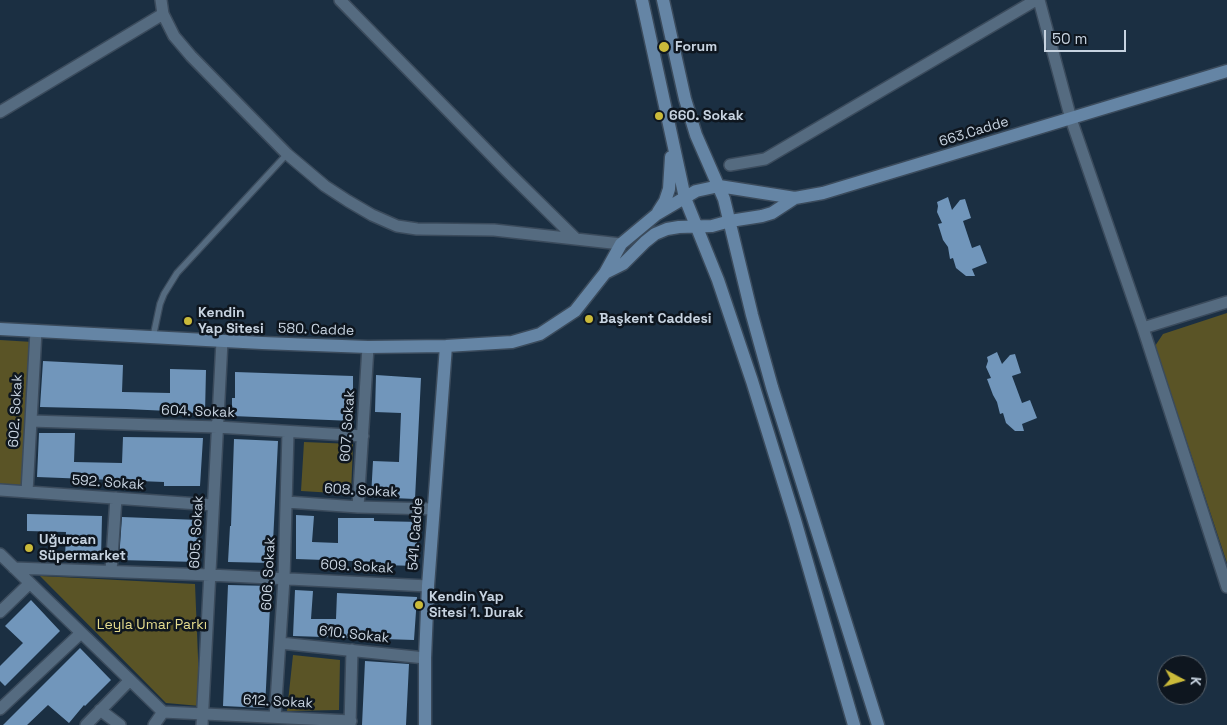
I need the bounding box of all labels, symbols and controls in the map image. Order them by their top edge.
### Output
scale bar [1047,20,1130,52]
text: 50 m [1052,29,1087,48]
place label: Forum [675,39,717,55]
marker: Forum [657,40,671,54]
place label: 660. Sokak [669,108,744,124]
marker: 660. Sokak [653,110,665,122]
street label: 663.Cadde [937,113,1011,151]
place label: Kendin Yap Sitesi [198,305,264,338]
place label: Başkent Caddesi [599,311,712,327]
marker: Başkent Caddesi [583,313,595,325]
marker: Kendin Yap Sitesi [182,315,194,327]
street label: 580. Cadde [278,320,354,340]
street label: 602. Sokak [6,374,26,448]
street label: 607. Sokak [337,390,359,462]
street label: 604. Sokak [161,402,235,422]
street label: 592. Sokak [71,472,145,494]
street label: 608. Sokak [324,481,398,501]
street label: 605. Sokak [187,495,207,569]
street label: 541. Cadde [405,497,427,571]
place label: Uğurcan Süpermarket [39,532,126,564]
street label: 606. Sokak [259,537,279,611]
marker: Uğurcan Süpermarket [23,542,35,554]
street label: 609. Sokak [320,557,394,577]
place label: Kendin Yap Sitesi 1. Durak [429,589,523,622]
marker: Kendin Yap Sitesi 1. Durak [413,599,425,611]
park label: Leyla Umar Parkı [97,617,207,633]
street label: 610. Sokak [318,623,390,647]
north arrow [1157,655,1207,705]
text: K [1187,676,1205,687]
street label: 612. Sokak [243,692,313,712]

